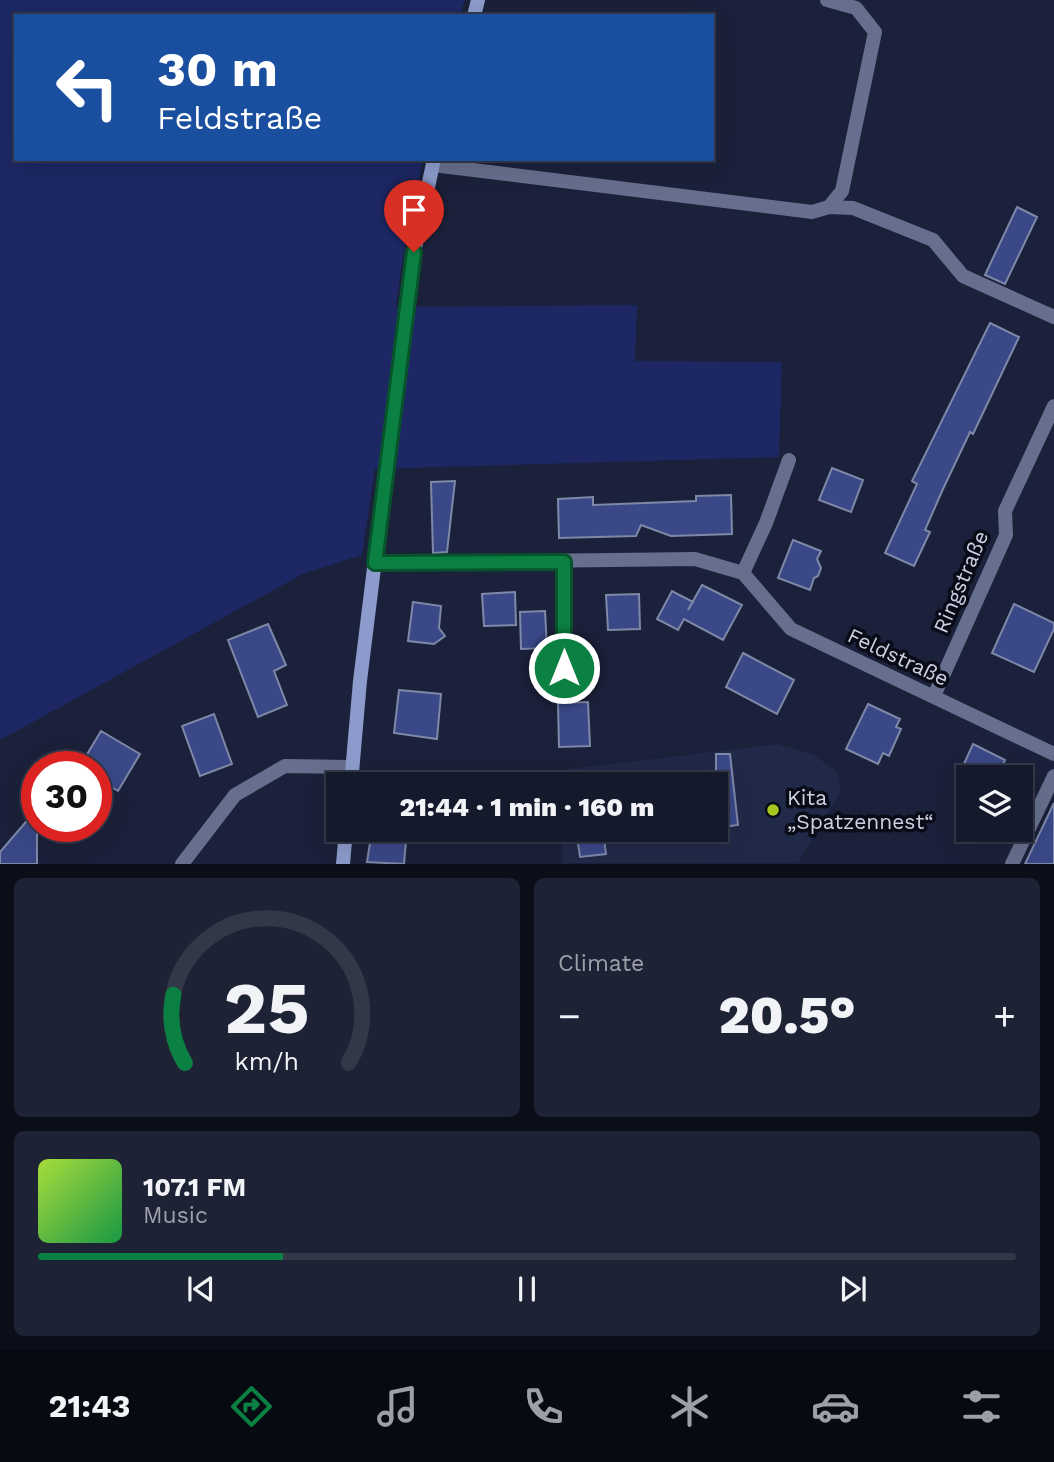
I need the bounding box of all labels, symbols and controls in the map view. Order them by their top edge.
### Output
text: 30 m [157,40,278,98]
icon: left [42,42,133,133]
text: Feldstraße [157,99,322,137]
pin [384,180,444,252]
icon: arrive [395,191,433,229]
street label: Ringstraße [928,527,993,637]
street label: Feldstraße [844,622,953,691]
position arrow [527,631,601,705]
speed limit sign: 30 [21,751,112,842]
map controls [956,765,1033,842]
button: layers [956,765,1033,842]
place label: Kita „Spatzennest“ [787,785,934,834]
text: 21:44 · 1 min · 160 m [400,792,654,822]
marker: Kita „Spatzennest“ [765,802,781,818]
text: Climate [558,950,644,977]
text: 25 [224,966,310,1052]
text: 20.5° [718,985,856,1046]
text: − [558,994,581,1038]
text: + [993,994,1016,1038]
text: km/h [235,1047,299,1076]
text: 107.1 FM [143,1172,246,1202]
text: Music [143,1202,208,1229]
icon: previous [182,1270,220,1308]
icon: pause [508,1270,546,1308]
icon: next [834,1270,872,1308]
icon: directions [227,1382,276,1431]
icon: music [373,1382,422,1431]
icon: phone [519,1382,568,1431]
icon: climate [665,1382,714,1431]
icon: car [811,1382,860,1431]
icon: filters [957,1382,1006,1431]
text: 21:43 [48,1387,131,1425]

